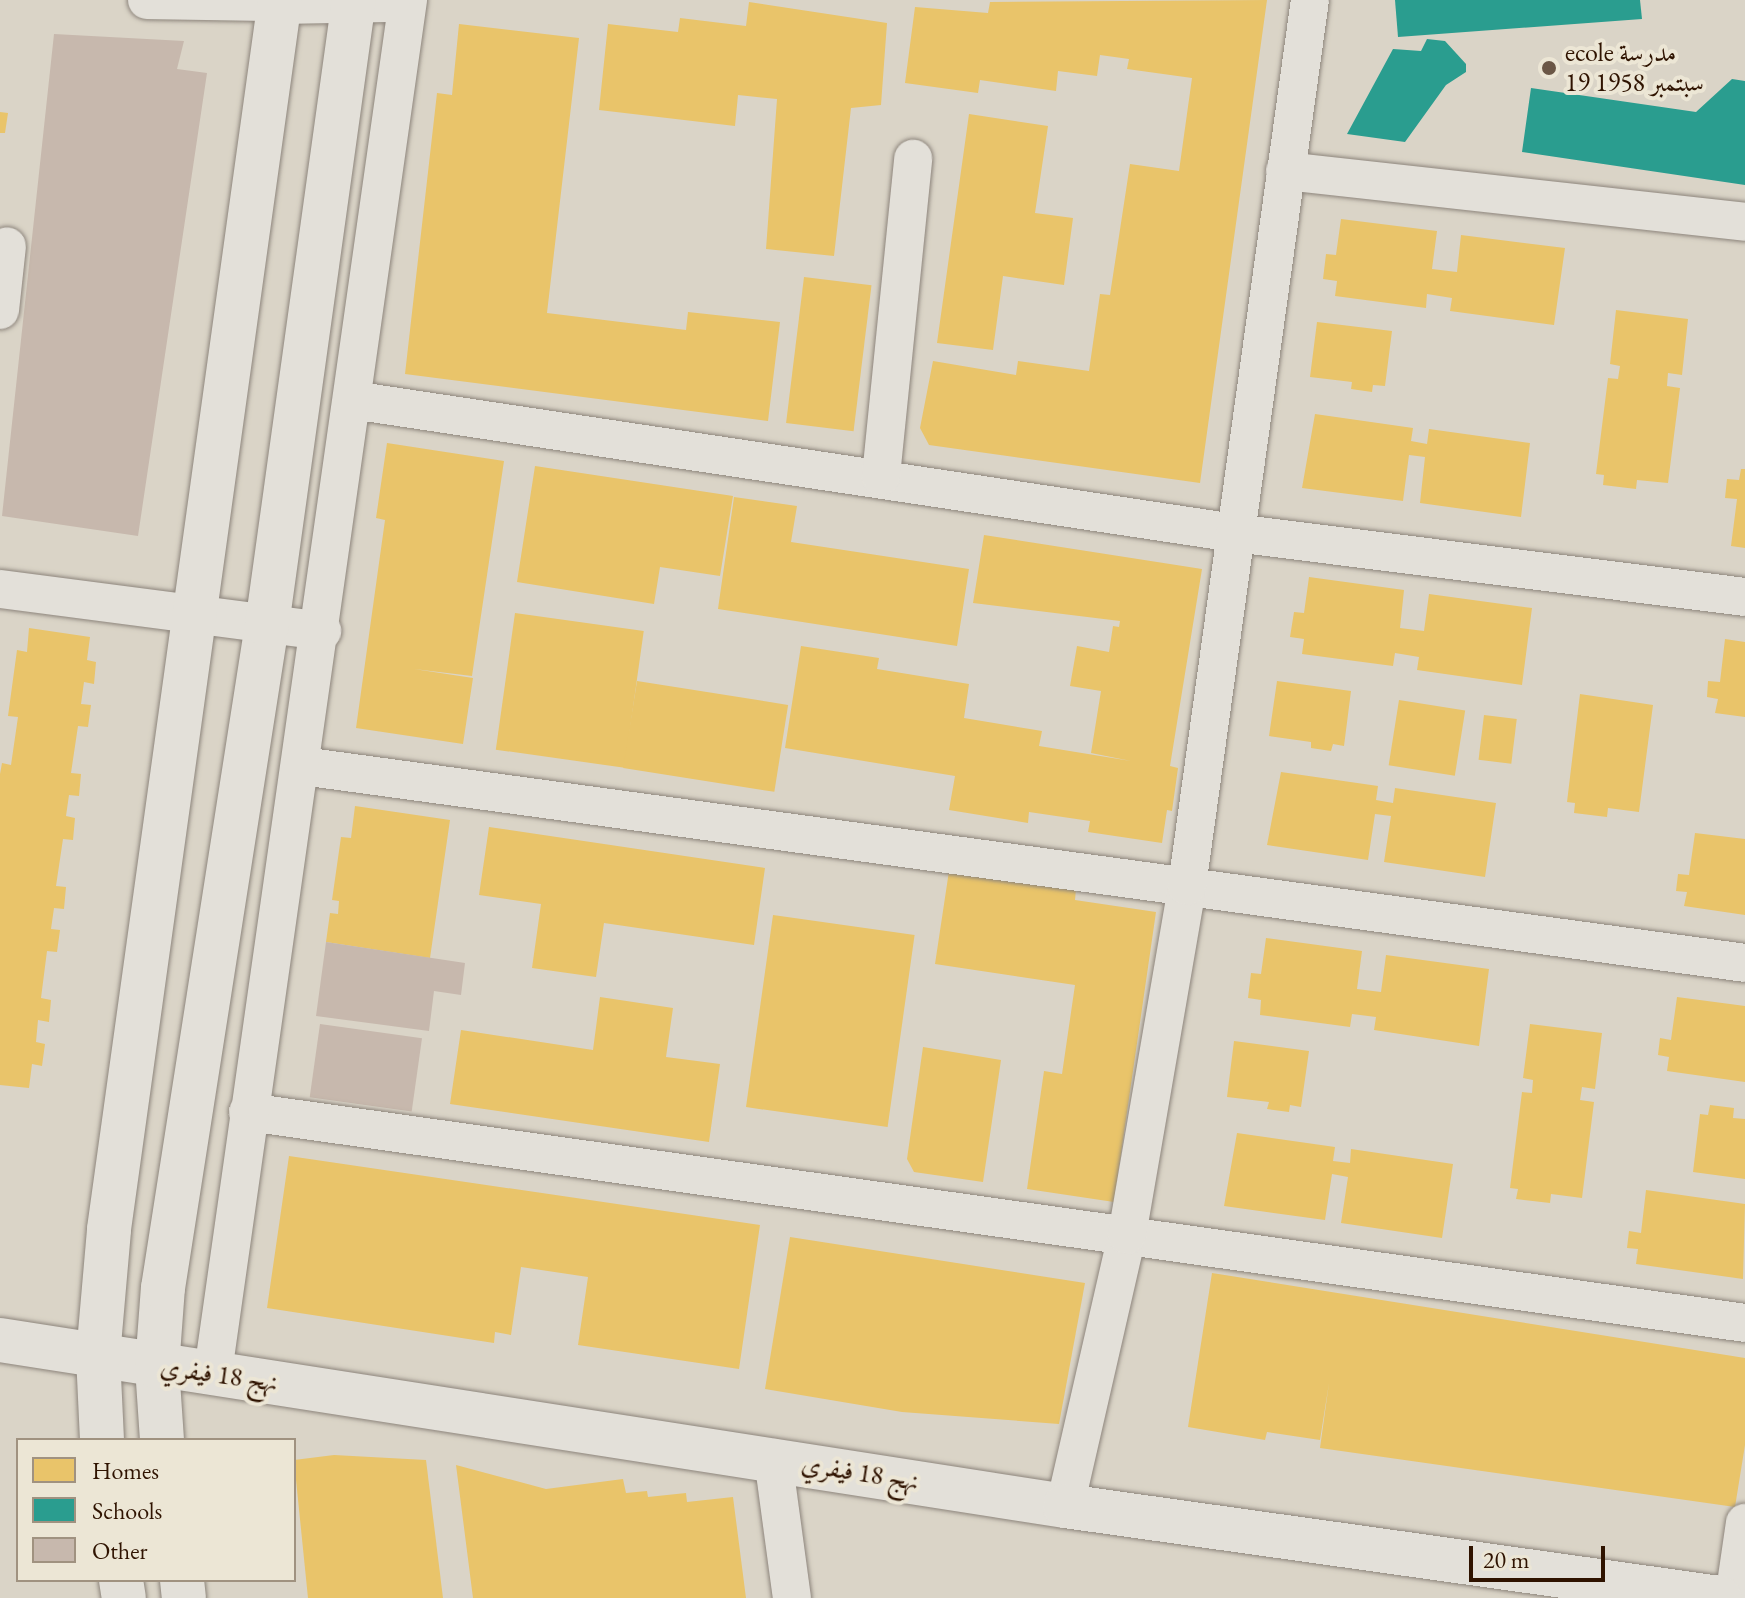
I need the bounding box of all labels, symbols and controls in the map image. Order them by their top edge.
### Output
place label: ecole مدرسة 19 سبتمبر 1958 [1565,37,1704,98]
marker: ecole مدرسة 19 سبتمبر 1958 [1540,59,1558,77]
street label: نهج 18 فيفري [158,1351,280,1399]
legend [16,1438,296,1582]
street label: نهج 18 فيفري [799,1448,921,1498]
text: Homes [92,1455,159,1486]
text: Schools [92,1495,162,1526]
scale bar [1473,1530,1609,1580]
text: Other [92,1535,148,1566]
text: 20 m [1483,1544,1530,1575]

